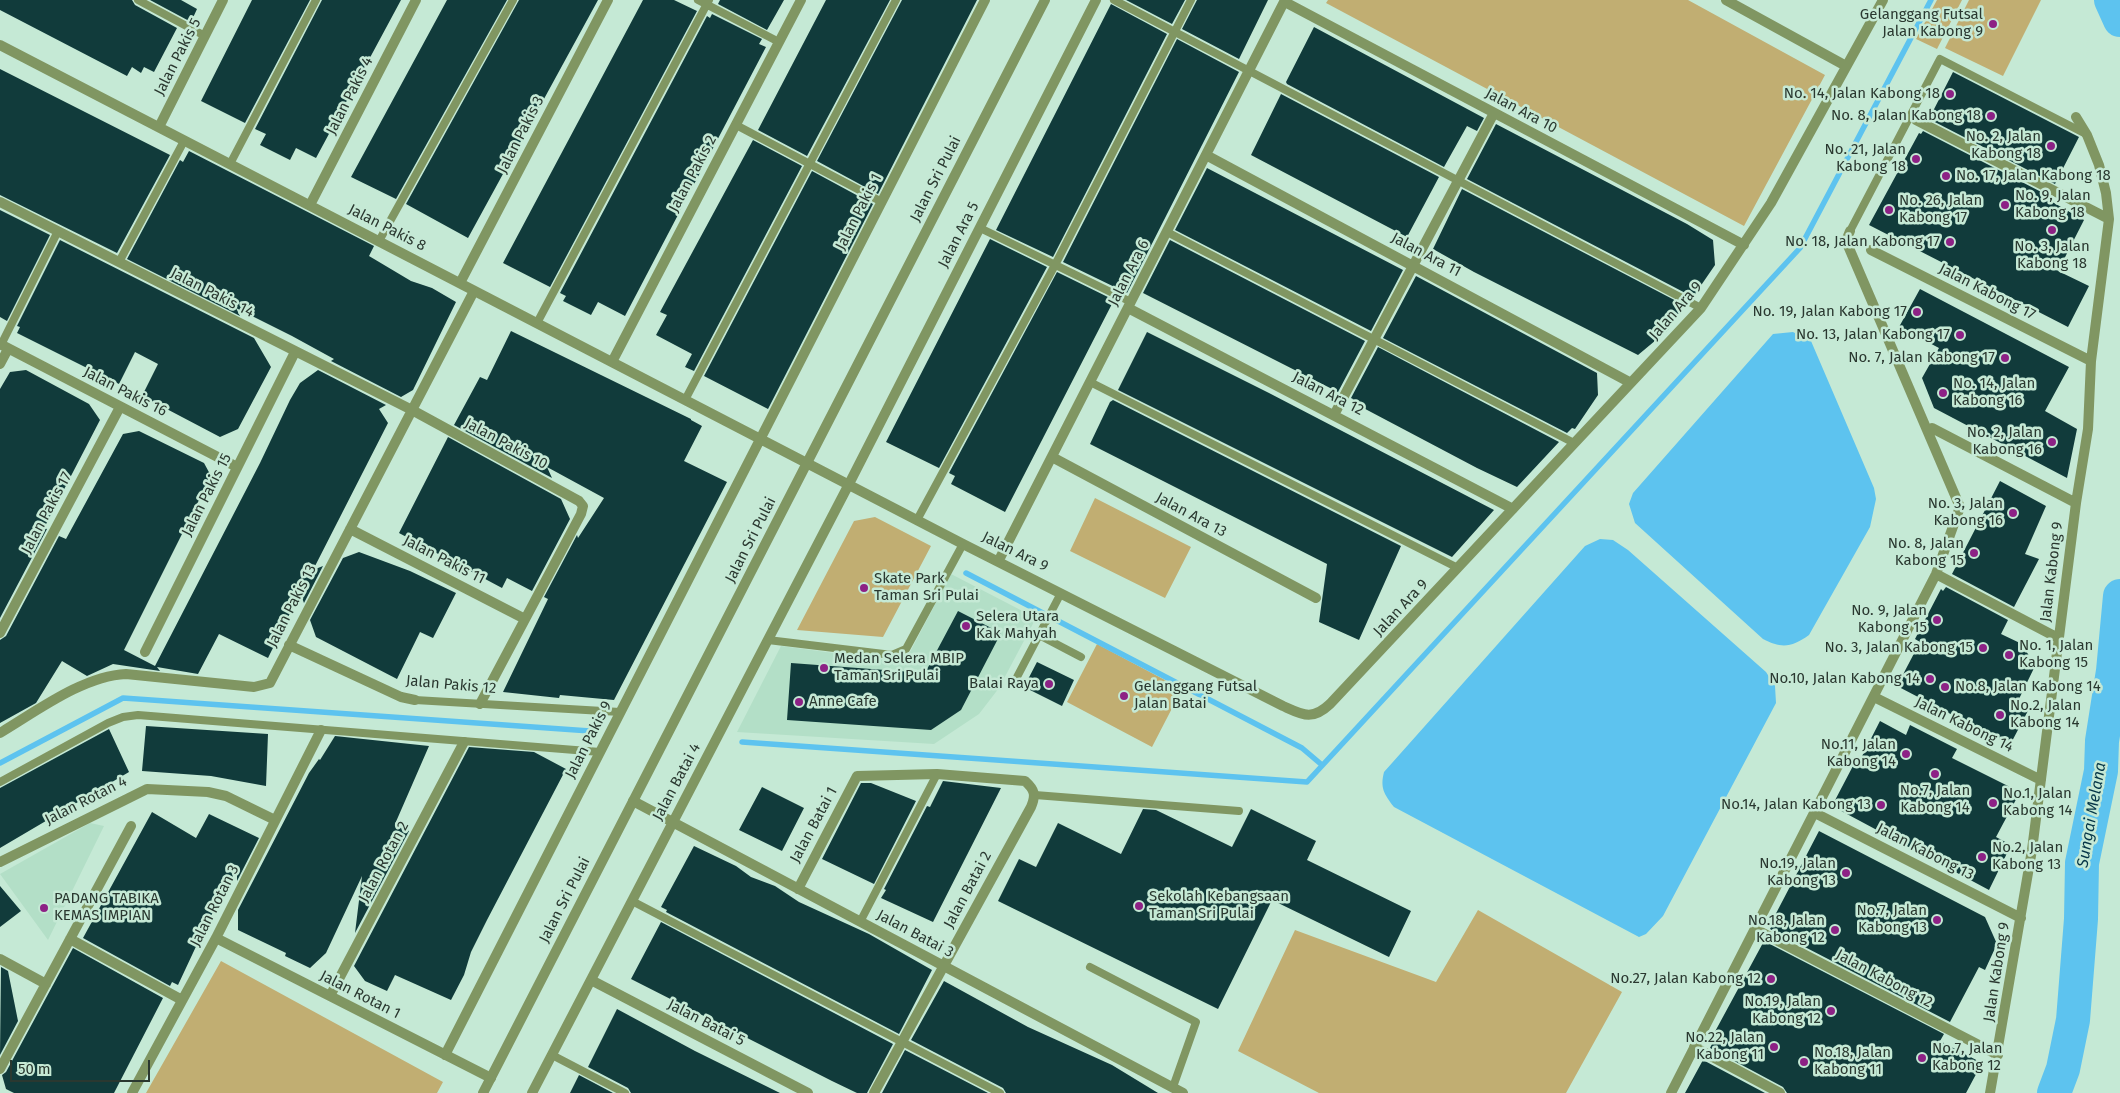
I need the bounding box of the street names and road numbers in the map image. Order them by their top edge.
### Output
street label: Jalan Pakis 5 [151,15,205,99]
street label: Jalan Pakis 4 [323,54,377,138]
street label: Jalan Ara 10 [1482,85,1560,137]
street label: Jalan Pakis 3 [494,93,548,177]
street label: Jalan Pakis 2 [665,133,721,215]
street label: Jalan Sri Pulai [907,133,965,225]
street label: Jalan Pakis 1 [832,171,886,253]
street label: Jalan Ara 5 [935,199,983,271]
street label: Jalan Pakis 8 [345,201,429,255]
street label: Jalan Ara 11 [1388,229,1464,281]
street label: Jalan Ara 6 [1105,237,1153,309]
street label: Jalan Kabong 17 [1936,260,2038,324]
street label: Jalan Pakis 14 [167,264,257,322]
street label: Jalan Ara 9 [1646,278,1706,344]
street label: Jalan Pakis 16 [80,363,170,421]
street label: Jalan Ara 12 [1289,368,1367,420]
street label: Jalan Pakis 10 [461,415,551,473]
street label: Jalan Pakis 15 [178,450,236,540]
street label: Jalan Pakis 17 [18,469,76,557]
street label: Jalan Ara 13 [1152,489,1230,541]
street label: Jalan Sri Pulai [722,494,780,586]
street label: Jalan Kabong 9 [2037,521,2067,623]
street label: Jalan Ara 9 [979,528,1051,576]
street label: Jalan Pakis 11 [400,532,488,588]
street label: Jalan Pakis 13 [263,561,321,651]
street label: Jalan Ara 9 [1370,576,1432,640]
street label: Jalan Pakis 12 [405,672,497,698]
street label: Jalan Kabong 14 [1912,693,2016,757]
street label: Jalan Pakis 9 [562,698,616,782]
street label: Jalan Batai 4 [649,740,705,824]
street label: Jalan Rotan 4 [42,773,130,829]
street label: Jalan Batai 1 [787,784,841,866]
street label: Jalan Rotan 2 [355,818,413,906]
street label: Jalan Kabong 13 [1873,820,1977,884]
street label: Jalan Batai 2 [940,849,996,931]
street label: Jalan Sri Pulai [536,854,594,946]
street label: Jalan Rotan 3 [187,862,243,950]
street label: Jalan Batai 3 [874,906,956,962]
street label: Jalan Kabong 9 [1980,921,2014,1023]
street label: Jalan Kabong 12 [1833,946,1935,1012]
street label: Jalan Rotan 1 [317,967,403,1023]
street label: Jalan Batai 5 [664,996,748,1050]

